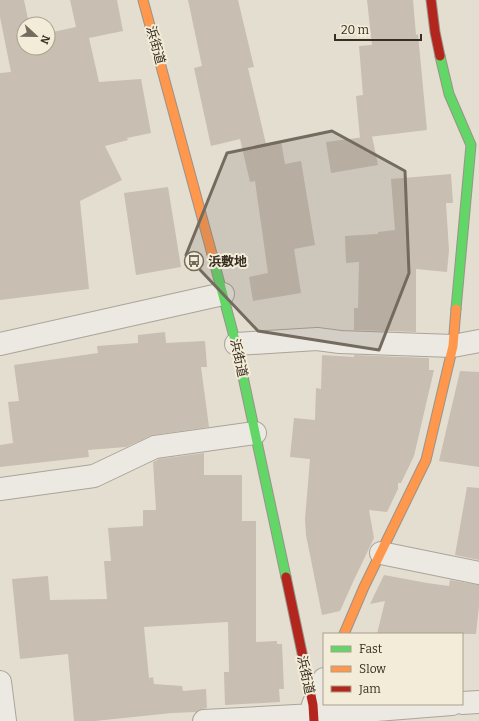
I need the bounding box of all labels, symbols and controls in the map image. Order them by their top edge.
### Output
north arrow [16,16,56,56]
scale bar [335,16,421,42]
text: 20 m [341,23,370,37]
street label: 浜街道 [144,24,168,66]
text: N [37,33,52,46]
bus stop icon: 浜敷地 [183,250,205,272]
place label: 浜敷地 [208,254,247,269]
street label: 浜街道 [228,337,250,379]
legend [323,633,463,705]
text: Fast [359,642,383,656]
street label: 浜街道 [295,654,317,696]
text: Slow [359,662,386,676]
text: Jam [358,682,381,696]

